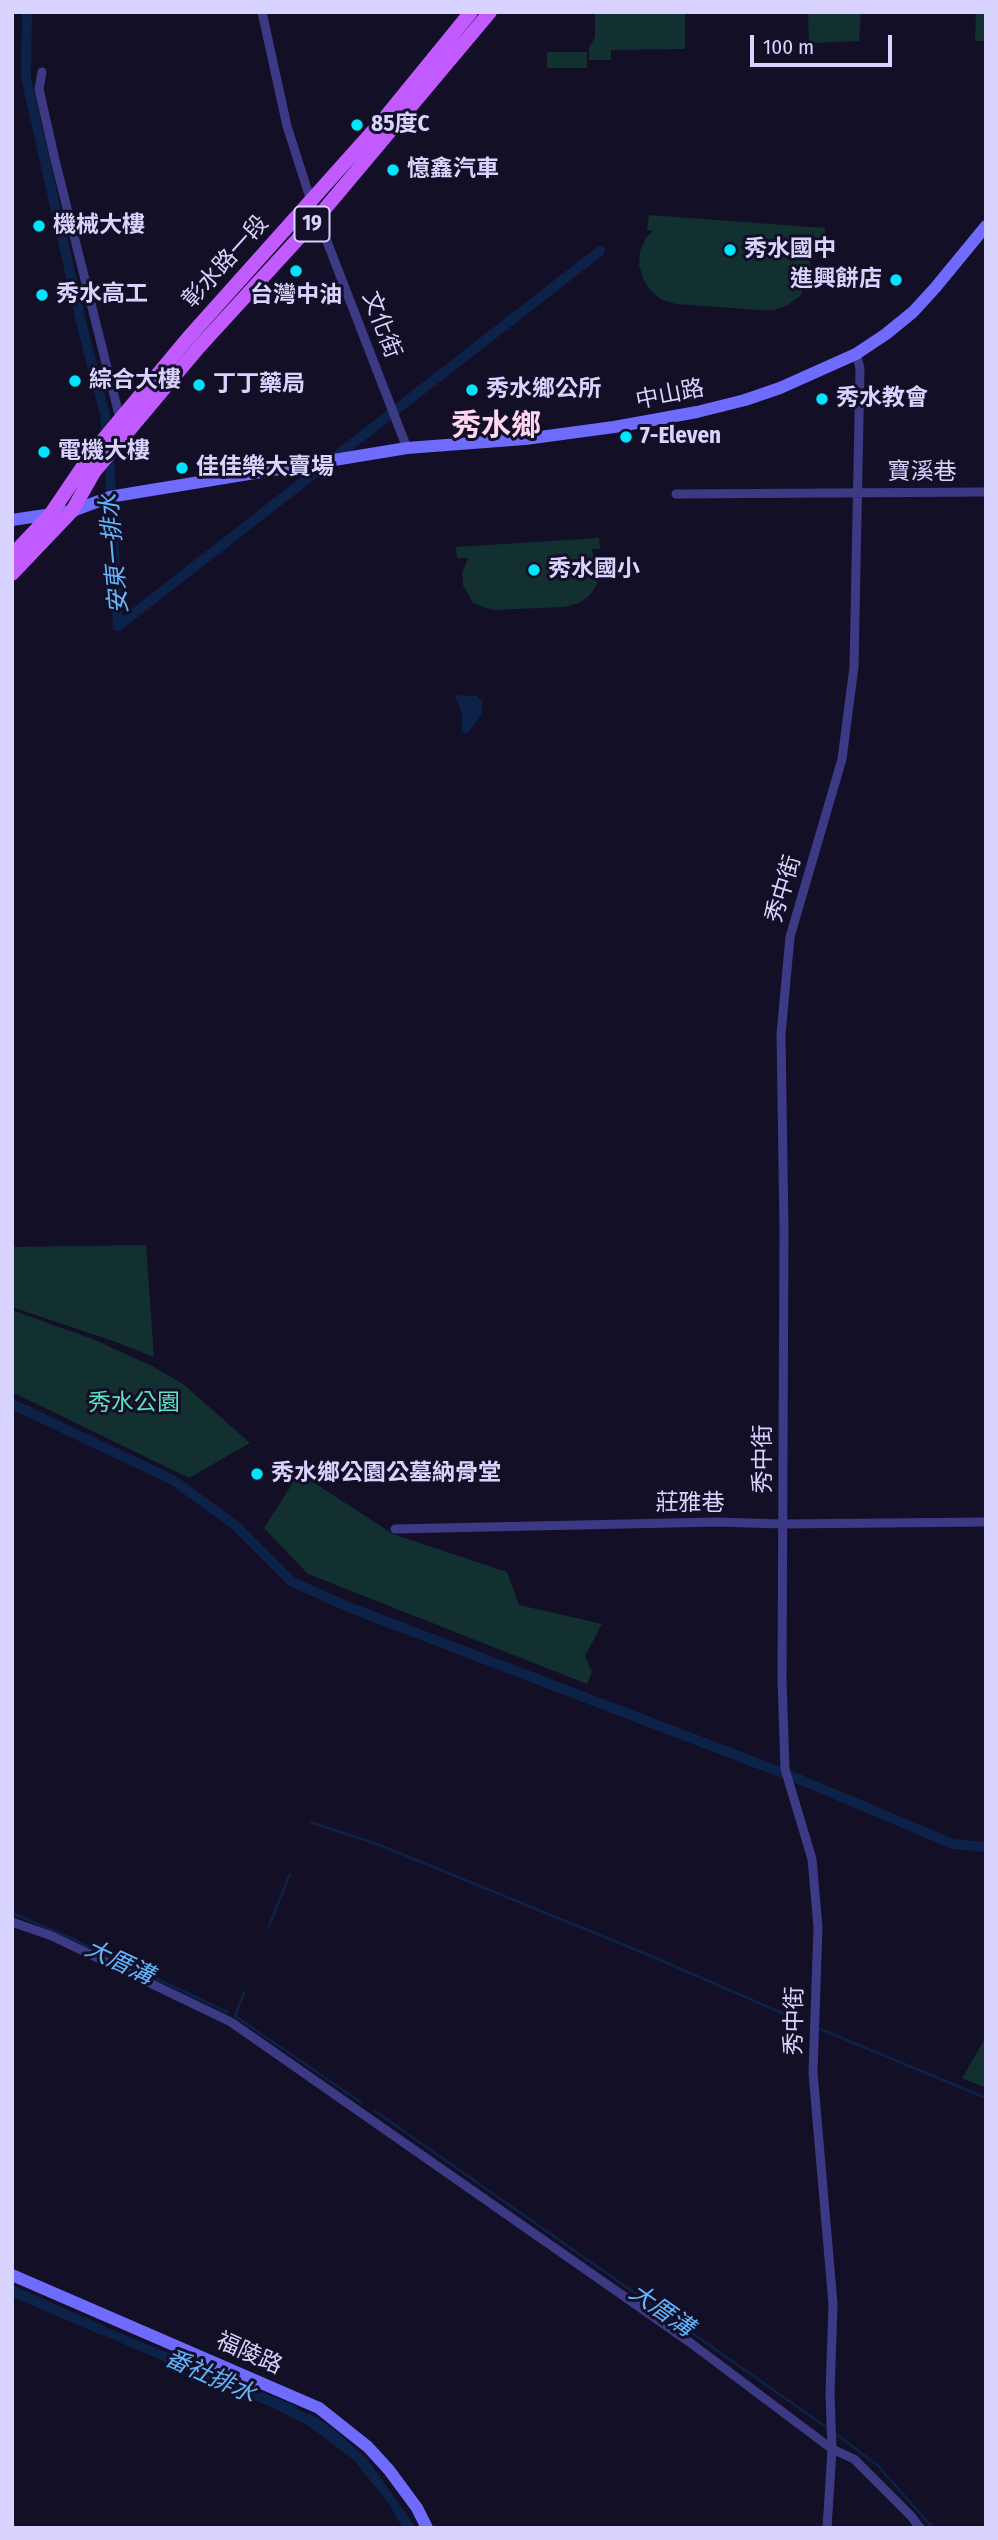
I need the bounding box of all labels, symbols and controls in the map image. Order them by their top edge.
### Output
scale bar [753,21,895,65]
text: 100 m [763,34,814,60]
place label: 85度C [371,111,429,139]
marker: 85度C [349,117,365,133]
place label: 憶鑫汽車 [407,156,499,184]
marker: 憶鑫汽車 [385,162,401,178]
road number: 19 [294,206,330,242]
street label: 彰水路一段 [177,210,275,314]
place label: 機械大樓 [53,212,145,240]
marker: 機械大樓 [31,218,47,234]
place label: 秀水國中 [744,236,836,264]
marker: 秀水國中 [722,242,738,258]
marker: 台灣中油 [288,263,304,279]
place label: 進興餅店 [790,266,882,294]
marker: 進興餅店 [888,272,904,288]
place label: 秀水高工 [56,281,148,309]
place label: 台灣中油 [250,282,342,310]
marker: 秀水高工 [34,287,50,303]
street label: 文化街 [356,288,406,362]
place label: 綜合大樓 [89,367,181,395]
place label: 丁丁藥局 [213,371,305,399]
marker: 綜合大樓 [67,373,83,389]
street label: 中山路 [634,375,706,415]
place label: 秀水鄉公所 [486,376,601,404]
marker: 丁丁藥局 [191,377,207,393]
marker: 秀水鄉公所 [464,382,480,398]
place label: 秀水教會 [836,385,928,413]
marker: 秀水教會 [814,391,830,407]
district label: 秀水鄉 [451,409,541,445]
place label: 7-Eleven [640,423,721,451]
marker: 7-Eleven [618,429,634,445]
place label: 電機大樓 [58,438,150,466]
marker: 電機大樓 [36,444,52,460]
place label: 佳佳樂大賣場 [196,454,334,482]
street label: 寶溪巷 [888,459,956,487]
marker: 佳佳樂大賣場 [174,460,190,476]
water label: 安東一排水 [95,493,135,615]
place label: 秀水國小 [548,556,640,584]
marker: 秀水國小 [526,562,542,578]
street label: 秀中街 [761,852,807,926]
park label: 秀水公園 [88,1390,180,1418]
street label: 秀中街 [750,1425,778,1493]
place label: 秀水鄉公園公墓納骨堂 [271,1460,501,1488]
marker: 秀水鄉公園公墓納骨堂 [249,1466,265,1482]
street label: 莊雅巷 [656,1490,724,1518]
water label: 大厝溝 [80,1935,158,1991]
street label: 秀中街 [781,1986,809,2056]
water label: 大厝溝 [623,2279,699,2343]
street label: 福陵路 [212,2327,286,2381]
water label: 番社排水 [160,2344,260,2410]

